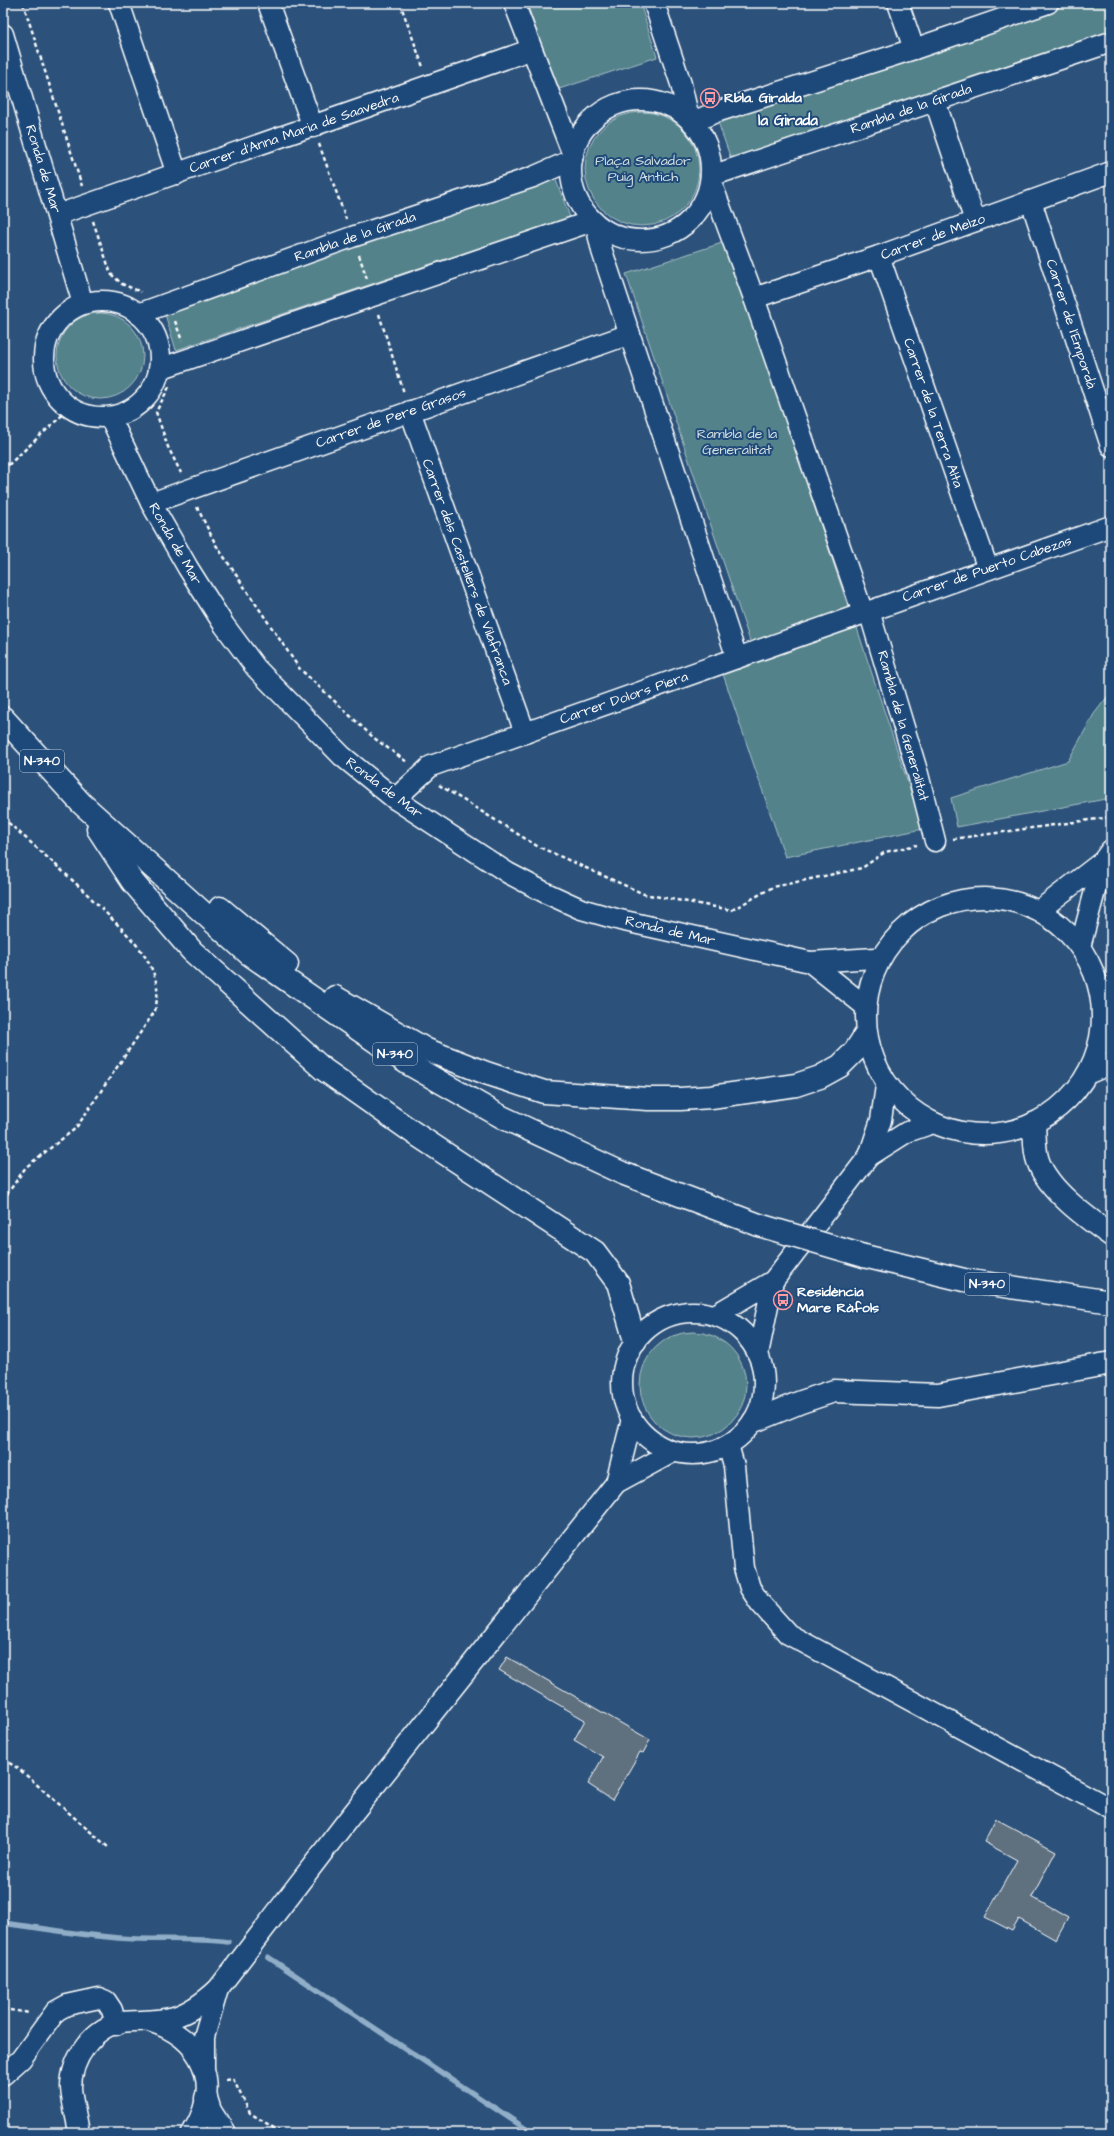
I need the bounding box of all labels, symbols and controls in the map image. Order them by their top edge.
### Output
street label: Rambla de la Girada [848,79,974,139]
bus stop icon: Rbla. Giralda [699,87,721,109]
street label: Carrer d'Anna Maria de Saavedra [187,88,401,178]
place label: Rbla. Giralda [724,88,803,108]
district label: la Girada [758,110,818,131]
street label: Ronda de Mar [20,122,66,216]
park label: Plaça Salvador Puig Antich [595,151,691,187]
street label: Rambla de la Girada [292,207,418,267]
street label: Carrer de Melzo [878,209,988,265]
street label: Carrer de l'Empordà [1041,257,1101,391]
street label: Carrer de la Terra Alta [898,335,968,491]
street label: Carrer de Pere Grasos [313,383,469,453]
park label: Rambla de la Generalitat [697,424,777,460]
street label: Carrer dels Castellers de Vilafranca [417,456,517,688]
street label: Ronda de Mar [143,499,207,589]
street label: Carrer de Puerto Cabezas [900,531,1074,607]
street label: Rambla de la Generalitat [872,648,934,804]
street label: Carrer Dolors Piera [557,667,691,729]
road number: N-340 [20,750,64,772]
street label: Ronda de Mar [341,752,427,824]
street label: Ronda de Mar [623,911,717,951]
road number: N-340 [373,1043,417,1065]
road number: N-340 [965,1273,1009,1295]
place label: Residència Mare Ràfols [797,1282,879,1318]
bus stop icon: Residència Mare Ràfols [772,1289,794,1311]

